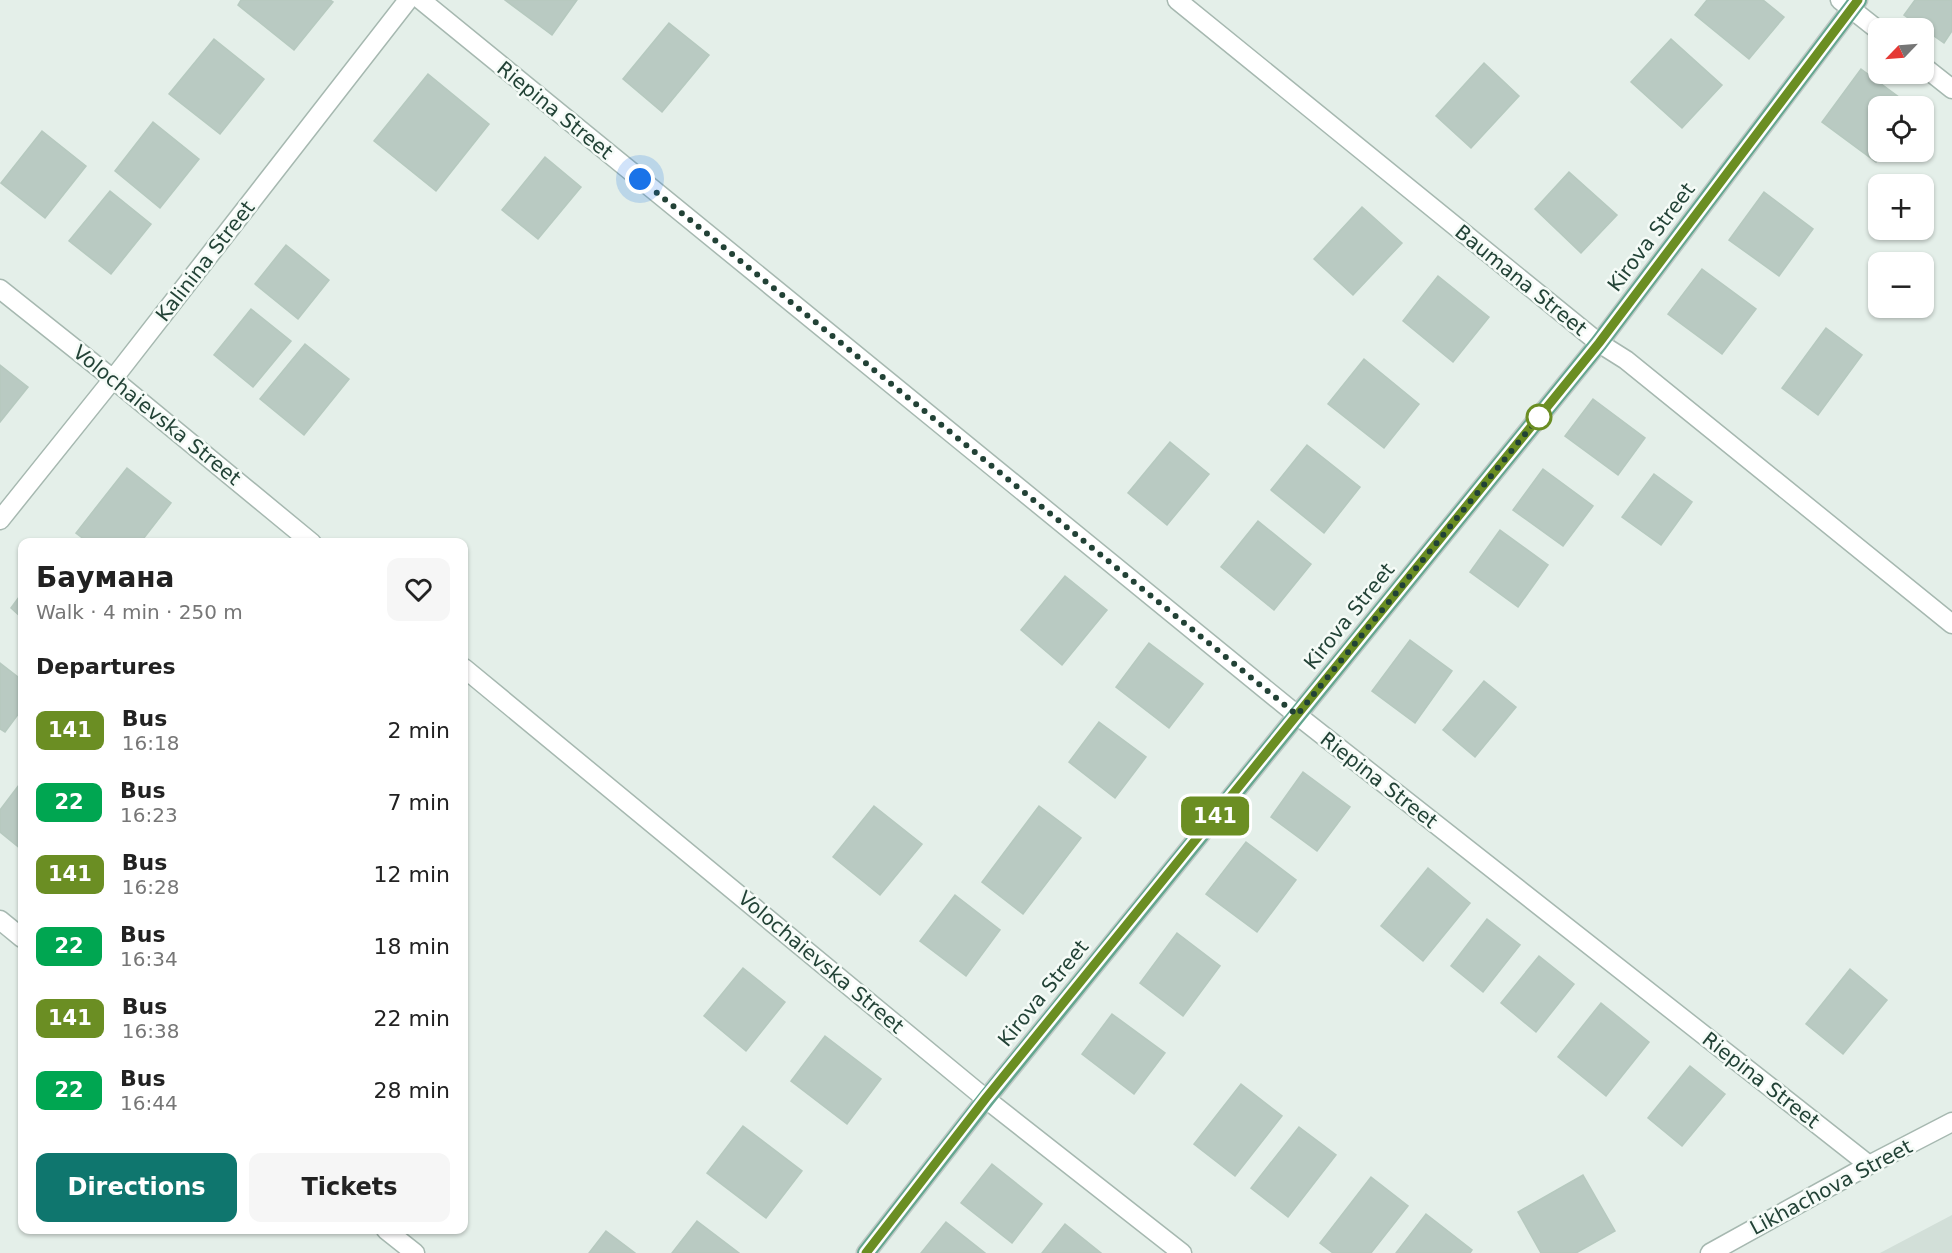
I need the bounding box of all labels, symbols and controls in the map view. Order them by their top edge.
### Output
north arrow [1868,18,1934,84]
map controls [1868,18,1934,318]
street label: Riepina Street [492,56,618,164]
button: locate [1868,96,1934,162]
your location [625,164,655,194]
button: + [1868,174,1934,240]
street label: Kirova Street [1602,178,1700,296]
street label: Kalinina Street [150,196,260,326]
street label: Baumana Street [1450,220,1592,341]
button: − [1868,252,1934,318]
street label: Volochaievska Street [68,340,246,490]
unlabelled marker [1526,404,1552,430]
button: heart [387,558,450,621]
street label: Kirova Street [1299,558,1399,674]
text: Баумана [36,561,175,594]
text: Walk · 4 min · 250 m [36,600,243,624]
text: Departures [36,654,176,679]
text: Bus [122,706,167,731]
text: 141 [48,718,92,742]
text: 2 min [388,718,450,743]
street label: Riepina Street [1316,727,1442,833]
text: 16:18 [122,731,179,755]
text: Bus [120,778,166,803]
text: 22 [54,790,84,814]
text: 7 min [388,790,450,815]
line badge: 141 [1180,796,1250,836]
text: 16:23 [120,803,178,827]
text: 141 [1193,804,1237,828]
text: Bus [122,850,167,875]
text: 141 [48,862,92,886]
text: 12 min [374,862,450,887]
text: 16:28 [122,875,179,899]
street label: Volochaievska Street [733,886,909,1038]
text: Bus [120,922,166,947]
text: 22 [54,934,84,958]
text: 18 min [374,934,450,959]
street label: Kirova Street [993,935,1093,1051]
text: 16:34 [120,947,178,971]
text: Bus [122,994,167,1019]
text: 141 [48,1006,92,1030]
text: 22 min [374,1006,450,1031]
text: 16:38 [122,1019,179,1043]
street label: Riepina Street [1698,1027,1824,1133]
text: Bus [120,1066,166,1091]
text: 22 [54,1078,84,1102]
text: 28 min [374,1078,450,1103]
text: 16:44 [120,1091,178,1115]
street label: Likhachova Street [1746,1134,1916,1240]
button: Directions [36,1153,237,1222]
button: Tickets [249,1153,450,1222]

